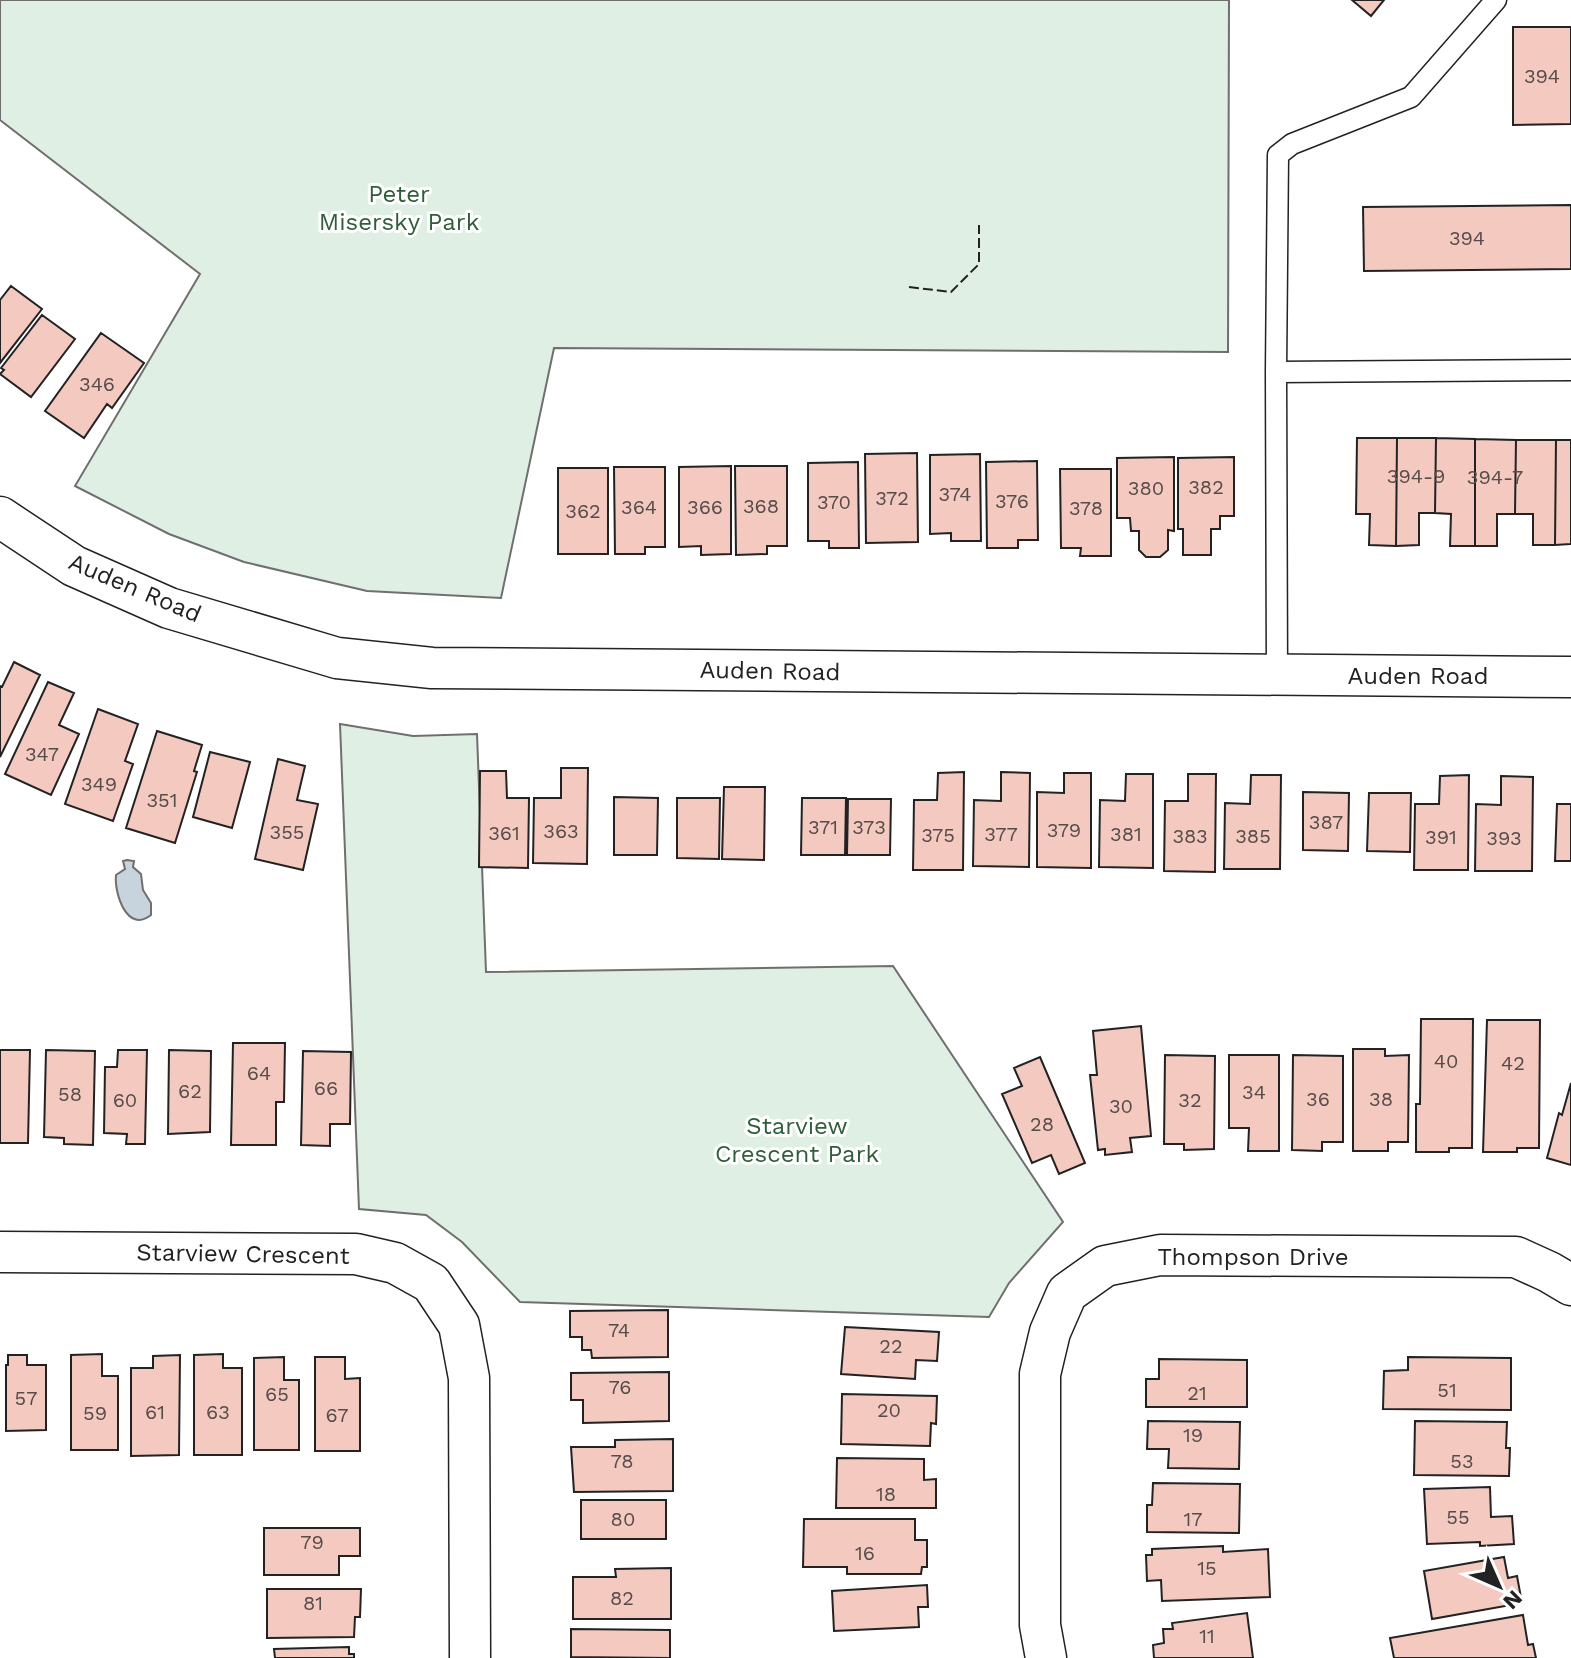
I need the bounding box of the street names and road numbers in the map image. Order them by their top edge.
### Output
street label: Auden Road [65,548,205,628]
street label: Auden Road [699,656,841,686]
street label: Auden Road [1348,662,1488,690]
street label: Starview Crescent [136,1238,350,1270]
street label: Thompson Drive [1158,1243,1348,1271]

